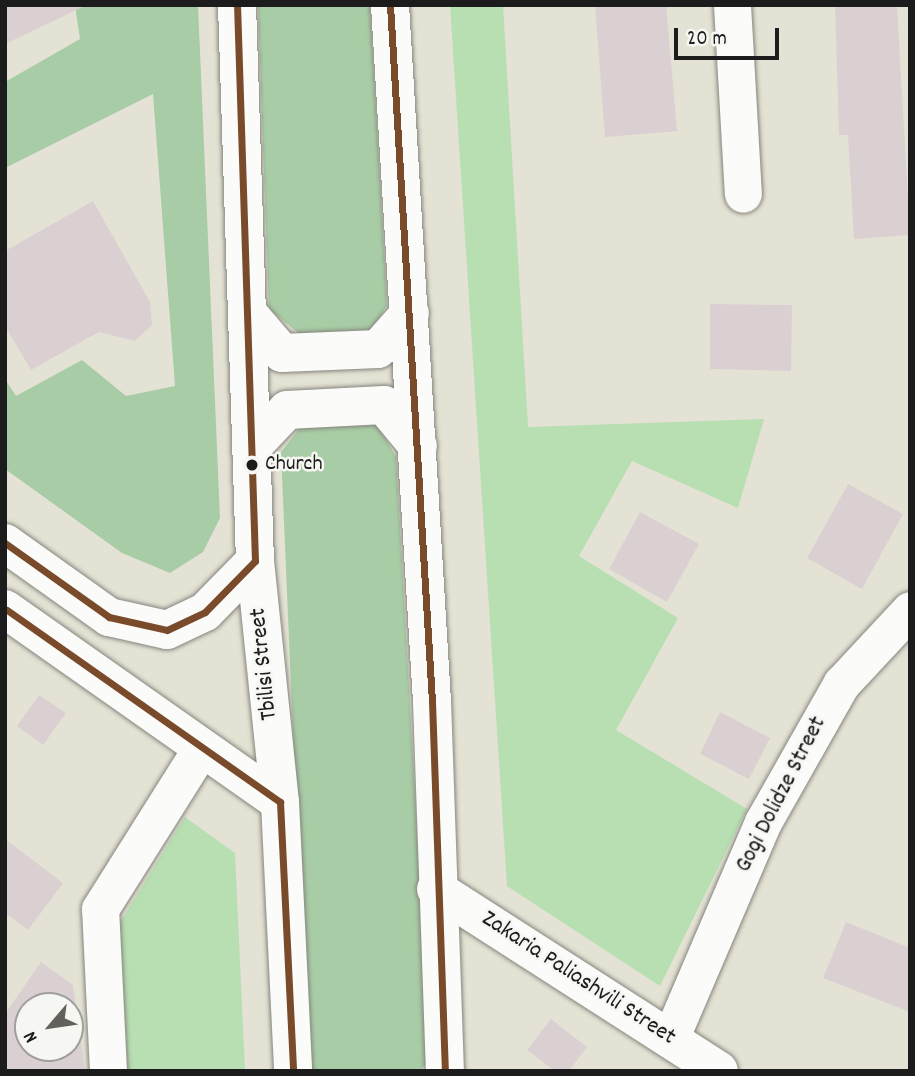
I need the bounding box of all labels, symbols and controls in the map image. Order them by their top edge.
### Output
scale bar [677,14,782,58]
text: 20 m [687,25,727,55]
place label: Church [265,452,323,478]
marker: Church [245,458,259,472]
street label: Tbilisi Street [245,606,285,722]
street label: Gogi Dolidze Street [730,712,834,878]
street label: Zakaria Paliashvili Street [475,905,681,1053]
north arrow [14,992,84,1062]
text: N [18,1026,46,1047]

